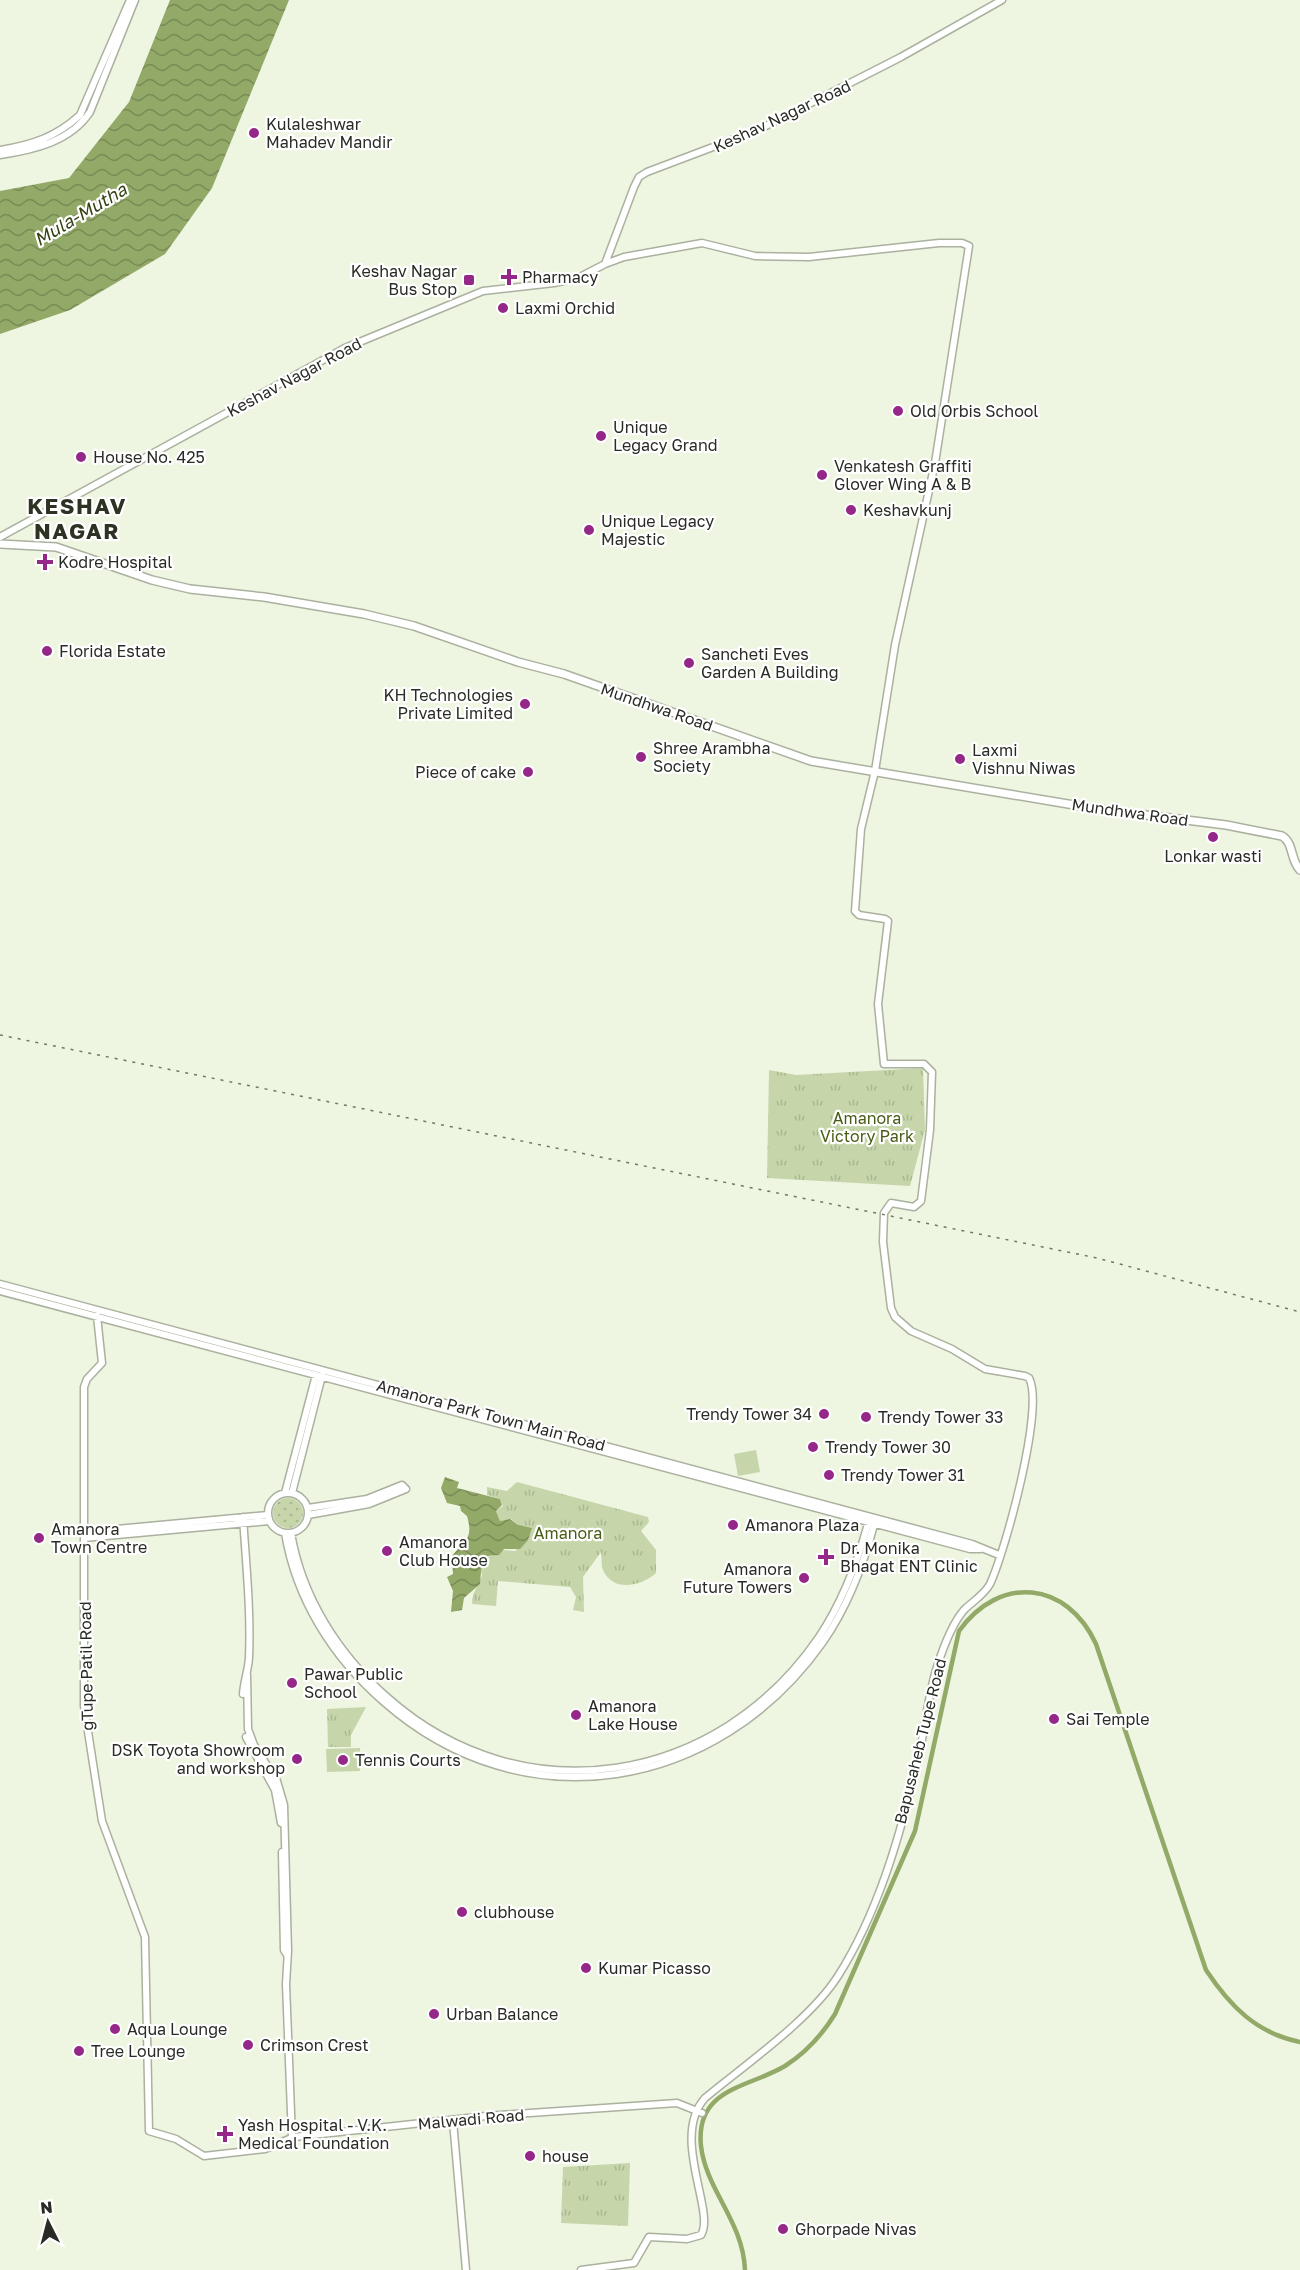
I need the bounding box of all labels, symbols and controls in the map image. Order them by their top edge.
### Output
street label: Keshav Nagar Road [710,75,854,157]
place label: Kulaleshwar Mahadev Mandir [266,114,392,152]
marker: Kulaleshwar Mahadev Mandir [247,126,261,140]
water label: Mula-Mutha [30,177,131,250]
place label: Keshav Nagar Bus Stop [351,261,457,299]
place label: Pharmacy [522,267,598,287]
marker: Pharmacy [500,268,518,286]
marker: Keshav Nagar Bus Stop [462,273,476,287]
place label: Laxmi Orchid [515,298,615,318]
marker: Laxmi Orchid [496,301,510,315]
street label: Keshav Nagar Road [223,333,365,421]
place label: Old Orbis School [910,401,1038,421]
marker: Old Orbis School [891,404,905,418]
place label: Unique Legacy Grand [613,417,718,455]
marker: Unique Legacy Grand [594,429,608,443]
place label: House No. 425 [93,447,205,467]
marker: House No. 425 [74,450,88,464]
place label: Venkatesh Graffiti Glover Wing A & B [834,456,972,494]
marker: Venkatesh Graffiti Glover Wing A & B [815,468,829,482]
district label: KESHAV NAGAR [27,492,127,544]
place label: Keshavkunj [863,500,952,520]
marker: Keshavkunj [844,503,858,517]
place label: Unique Legacy Majestic [601,511,714,549]
marker: Unique Legacy Majestic [582,523,596,537]
place label: Kodre Hospital [58,552,172,572]
marker: Kodre Hospital [36,553,54,571]
place label: Florida Estate [59,641,166,661]
marker: Florida Estate [40,644,54,658]
place label: Sancheti Eves Garden A Building [701,644,839,682]
marker: Sancheti Eves Garden A Building [682,656,696,670]
street label: Mundhwa Road [598,678,716,736]
place label: KH Technologies Private Limited [384,685,513,723]
marker: KH Technologies Private Limited [518,697,532,711]
place label: Shree Arambha Society [653,738,770,776]
place label: Laxmi Vishnu Niwas [972,740,1075,778]
marker: Shree Arambha Society [634,750,648,764]
marker: Laxmi Vishnu Niwas [953,752,967,766]
place label: Piece of cake [415,762,516,782]
marker: Piece of cake [521,765,535,779]
street label: Mundhwa Road [1070,794,1190,830]
marker: Lonkar wasti [1206,830,1220,844]
place label: Lonkar wasti [1164,846,1262,866]
park label: Amanora Victory Park [820,1108,914,1146]
street label: Amanora Park Town Main Road [374,1375,608,1455]
place label: Trendy Tower 34 [686,1404,812,1424]
marker: Trendy Tower 34 [817,1407,831,1421]
place label: Trendy Tower 33 [878,1407,1003,1427]
marker: Trendy Tower 33 [859,1410,873,1424]
place label: Trendy Tower 30 [825,1437,951,1457]
marker: Trendy Tower 30 [806,1440,820,1454]
place label: Trendy Tower 31 [841,1465,965,1485]
marker: Trendy Tower 31 [822,1468,836,1482]
place label: Amanora Plaza [745,1515,859,1535]
marker: Amanora Plaza [726,1518,740,1532]
place label: Amanora Town Centre [51,1519,147,1557]
park label: Amanora [534,1523,602,1543]
marker: Amanora Town Centre [32,1531,46,1545]
place label: Amanora Club House [399,1532,488,1570]
place label: Dr. Monika Bhagat ENT Clinic [840,1538,978,1576]
marker: Amanora Club House [380,1544,394,1558]
marker: Dr. Monika Bhagat ENT Clinic [817,1548,835,1566]
place label: Amanora Future Towers [683,1559,792,1597]
marker: Amanora Future Towers [797,1571,811,1585]
street label: gTupe Patil Road [75,1601,97,1731]
street label: Bapusaheb Tupe Road [890,1656,950,1826]
place label: Pawar Public School [304,1664,404,1702]
marker: Pawar Public School [285,1676,299,1690]
place label: Amanora Lake House [588,1696,678,1734]
marker: Amanora Lake House [569,1708,583,1722]
place label: Sai Temple [1066,1709,1150,1729]
marker: Sai Temple [1047,1712,1061,1726]
place label: DSK Toyota Showroom and workshop [111,1740,285,1778]
place label: Tennis Courts [355,1750,461,1770]
marker: DSK Toyota Showroom and workshop [290,1752,304,1766]
marker: Tennis Courts [336,1753,350,1767]
place label: clubhouse [474,1902,554,1922]
marker: clubhouse [455,1905,469,1919]
place label: Kumar Picasso [598,1958,711,1978]
marker: Kumar Picasso [579,1961,593,1975]
place label: Urban Balance [446,2004,558,2024]
marker: Urban Balance [427,2007,441,2021]
place label: Aqua Lounge [127,2019,227,2039]
marker: Aqua Lounge [108,2022,122,2036]
place label: Crimson Crest [260,2035,369,2055]
marker: Crimson Crest [241,2038,255,2052]
place label: Tree Lounge [91,2041,185,2061]
marker: Tree Lounge [72,2044,86,2058]
street label: Malwadi Road [417,2104,525,2134]
place label: Yash Hospital - V.K. Medical Foundation [238,2115,389,2153]
marker: Yash Hospital - V.K. Medical Foundation [216,2125,234,2143]
place label: house [542,2146,589,2166]
marker: house [523,2149,537,2163]
north arrow [18,2192,78,2252]
text: N [39,2197,54,2218]
place label: Ghorpade Nivas [795,2219,916,2239]
marker: Ghorpade Nivas [776,2222,790,2236]

